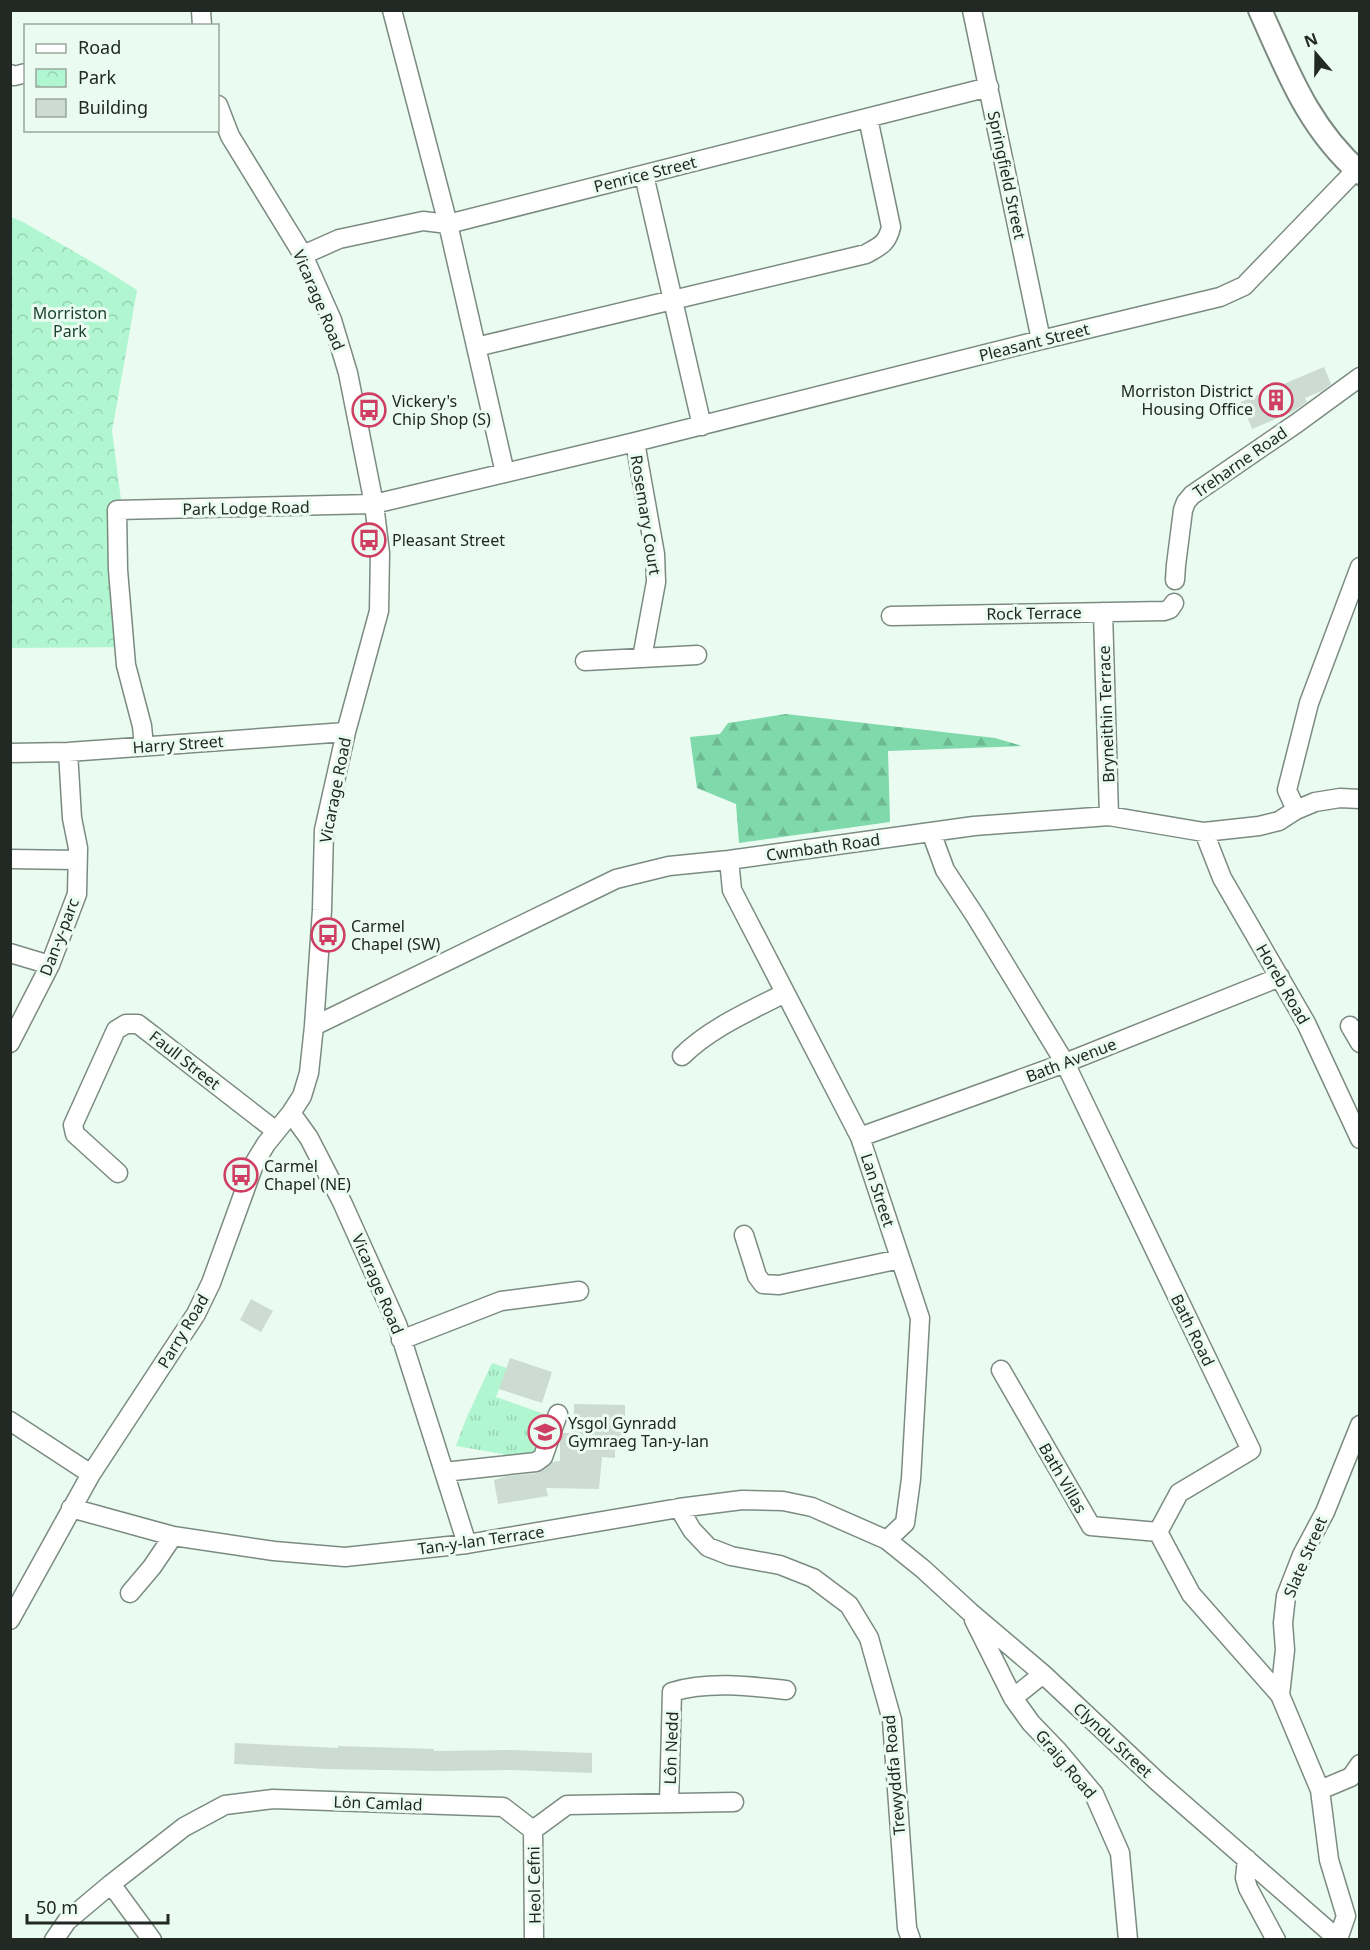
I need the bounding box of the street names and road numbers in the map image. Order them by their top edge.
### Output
street label: Springfield Street [983,109,1031,241]
street label: Penrice Street [591,151,699,197]
street label: Vicarage Road [288,246,350,354]
street label: Pleasant Street [977,318,1092,366]
street label: Treharne Road [1188,421,1292,503]
street label: Rosemary Court [626,453,666,577]
street label: Park Lodge Road [182,496,310,520]
street label: Rock Terrace [986,601,1082,625]
street label: Bryneithin Terrace [1093,645,1119,783]
street label: Harry Street [132,730,224,758]
street label: Vicarage Road [314,735,356,845]
street label: Cwmbath Road [765,828,881,866]
street label: Dan-y-parc [34,895,84,979]
street label: Horeb Road [1251,940,1315,1028]
street label: Faull Street [145,1025,225,1095]
street label: Bath Avenue [1023,1033,1119,1087]
street label: Lan Street [856,1150,900,1230]
street label: Vicarage Road [347,1230,409,1338]
street label: Parry Road [152,1290,214,1372]
street label: Bath Road [1166,1290,1220,1370]
street label: Bath Villas [1034,1439,1092,1517]
street label: Slate Street [1278,1513,1332,1601]
street label: Tan-y-lan Terrace [416,1520,546,1560]
street label: Clyndu Street [1069,1698,1158,1783]
street label: Lôn Nedd [659,1711,683,1785]
street label: Trewyddfa Road [878,1714,910,1836]
street label: Graig Road [1031,1725,1101,1803]
street label: Lôn Camlad [333,1790,423,1816]
street label: Heol Cefni [522,1846,546,1924]

